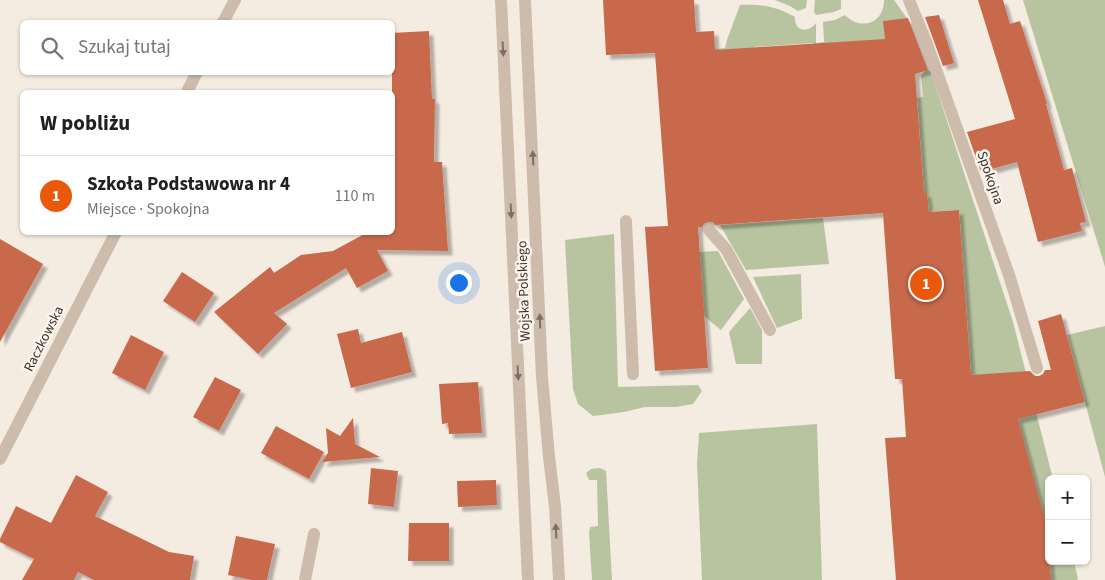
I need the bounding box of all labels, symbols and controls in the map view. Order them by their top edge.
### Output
search box [20,20,395,75]
icon: search [38,34,66,62]
text: Szukaj tutaj [78,34,171,61]
one-way arrow [500,41,508,57]
text: W pobliżu [40,108,130,138]
street label: Spokojna [972,149,1008,207]
one-way arrow [528,150,536,166]
text: Szkoła Podstawowa nr 4 [87,171,290,198]
text: 1 [52,185,60,207]
text: 110 m [335,185,375,207]
text: Miejsce · Spokojna [87,198,210,220]
one-way arrow [507,203,515,219]
street label: Wojska Polskiego [512,240,536,342]
pin: 1 [910,265,942,303]
your location [446,270,472,296]
street label: Raczkowska [19,303,69,375]
one-way arrow [536,312,544,328]
one-way arrow [515,366,523,382]
map controls [1045,475,1090,565]
button: + [1045,475,1090,520]
button: − [1045,520,1090,565]
one-way arrow [552,523,560,539]

